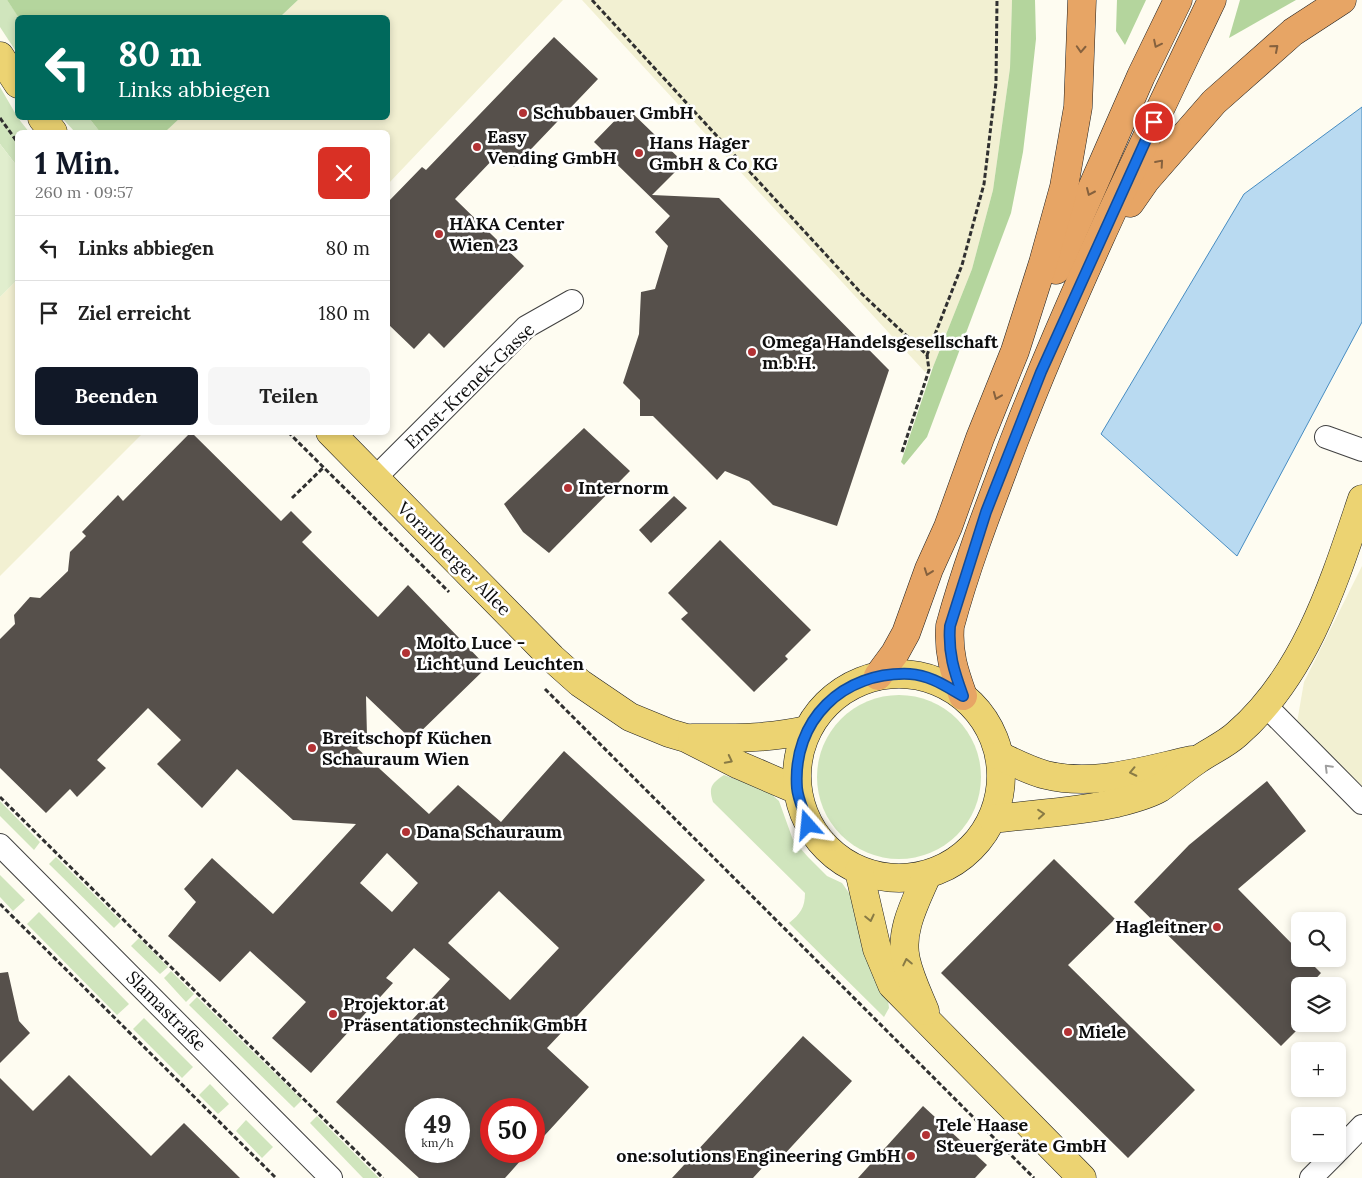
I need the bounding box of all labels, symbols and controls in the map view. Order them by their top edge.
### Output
text: 80 m [118,31,202,76]
icon: left [35,35,100,100]
one-way arrow [1152,39,1163,48]
one-way arrow [1076,45,1086,53]
one-way arrow [1269,45,1278,54]
text: Links abbiegen [118,75,270,103]
place label: Schubbauer GmbH [533,101,694,124]
pin [1133,101,1175,143]
marker: Schubbauer GmbH [517,107,529,119]
icon: arrive [1140,108,1168,136]
place label: Easy Vending GmbH [487,125,617,169]
place label: Hans Hager GmbH & Co KG [649,131,778,175]
marker: Easy Vending GmbH [471,141,483,153]
text: 1 Min. [35,144,120,182]
button: close [318,147,370,199]
marker: Hans Hager GmbH & Co KG [633,147,645,159]
one-way arrow [1154,160,1163,169]
text: 260 m · 09:57 [35,182,133,202]
one-way arrow [1086,187,1096,196]
place label: HAKA Center Wien 23 [449,212,565,256]
marker: HAKA Center Wien 23 [433,228,445,240]
icon: left [35,234,63,262]
text: Links abbiegen [78,236,214,260]
text: 80 m [326,236,370,260]
icon: arrive [35,299,63,327]
text: Ziel erreicht [78,301,191,325]
text: 180 m [319,301,370,325]
street label: Ernst-Krenek-Gasse [400,318,540,454]
place label: Omega Handelsgesellschaft m.b.H. [762,330,999,374]
marker: Omega Handelsgesellschaft m.b.H. [746,346,758,358]
button: Beenden [35,367,198,425]
button: Teilen [208,367,370,425]
one-way arrow [993,391,1003,400]
place label: Internorm [578,476,669,499]
marker: Internorm [562,482,574,494]
street label: Vorarlberger Allee [392,496,516,621]
one-way arrow [924,567,934,576]
place label: Molto Luce - Licht und Leuchten [416,631,585,675]
marker: Molto Luce - Licht und Leuchten [400,647,412,659]
place label: Breitschopf Küchen Schauraum Wien [322,726,492,770]
marker: Breitschopf Küchen Schauraum Wien [306,742,318,754]
one-way arrow [724,754,733,764]
one-way arrow [1324,765,1333,774]
one-way arrow [1129,766,1137,777]
position arrow [781,798,833,850]
one-way arrow [1038,808,1046,819]
place label: Dana Schauraum [416,820,563,843]
marker: Dana Schauraum [400,826,412,838]
map controls [1291,912,1346,1162]
button: search [1291,912,1346,967]
one-way arrow [865,914,875,923]
place label: Hagleitner [1115,915,1207,938]
marker: Hagleitner [1211,921,1223,933]
one-way arrow [902,957,913,966]
street label: Slamastraße [121,966,211,1056]
button: layers [1291,977,1346,1032]
place label: Projektor.at Präsentationstechnik GmbH [343,992,588,1036]
marker: Projektor.at Präsentationstechnik GmbH [327,1008,339,1020]
place label: Miele [1078,1020,1127,1043]
marker: Miele [1062,1026,1074,1038]
button: + [1291,1042,1346,1097]
speed limit sign: 50 [480,1098,545,1163]
button: − [1291,1107,1346,1162]
text: 49 [423,1108,452,1140]
place label: Tele Haase Steuergeräte GmbH [936,1113,1107,1157]
marker: Tele Haase Steuergeräte GmbH [920,1129,932,1141]
text: km/h [421,1135,454,1150]
place label: one:solutions Engineering GmbH [616,1144,901,1167]
marker: one:solutions Engineering GmbH [905,1150,917,1162]

